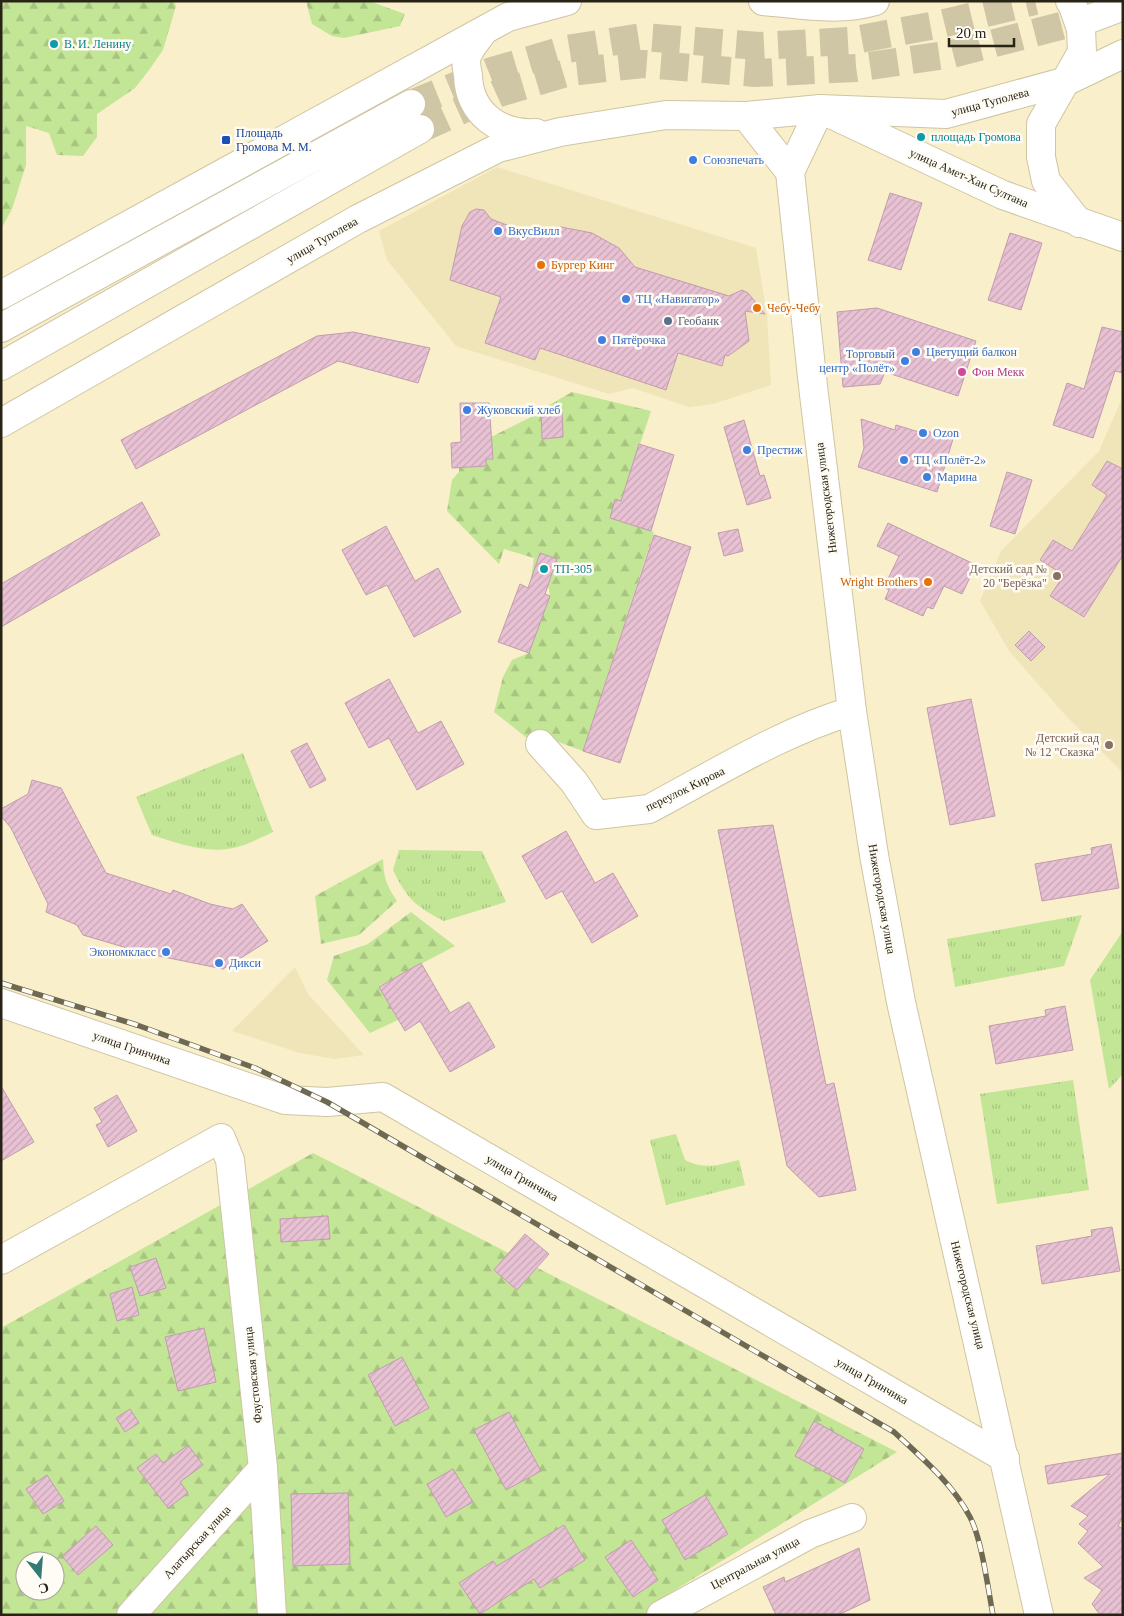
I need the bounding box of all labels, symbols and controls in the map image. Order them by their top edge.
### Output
scale bar [949,15,1014,47]
text: 20 m [956,25,987,41]
place label: В. И. Ленину [64,37,131,51]
marker: В. И. Ленину [48,38,60,50]
street label: улица Туполева [950,85,1031,119]
place label: Площадь Громова М. М. [236,126,312,154]
place label: площадь Громова [931,130,1022,144]
marker: площадь Громова [915,131,927,143]
marker: Площадь Громова М. М. [220,134,232,146]
street label: улица Амет-Хан Султана [907,145,1031,211]
place label: Союзпечать [703,153,764,167]
marker: Союзпечать [687,154,699,166]
street label: улица Туполева [284,214,361,266]
place label: ВкусВилл [508,224,559,238]
marker: ВкусВилл [492,225,504,237]
place label: Бургер Кинг [551,258,615,272]
marker: Бургер Кинг [535,259,547,271]
place label: ТЦ «Навигатор» [636,292,720,306]
marker: ТЦ «Навигатор» [620,293,632,305]
place label: Чебу-Чебу [767,301,821,315]
marker: Чебу-Чебу [751,302,763,314]
place label: Геобанк [678,314,719,328]
marker: Геобанк [662,315,674,327]
place label: Пятёрочка [612,333,666,347]
marker: Пятёрочка [596,334,608,346]
place label: Цветущий балкон [926,345,1018,359]
marker: Цветущий балкон [910,346,922,358]
place label: Торговый центр «Полёт» [819,347,896,375]
marker: Торговый центр «Полёт» [899,355,911,367]
place label: Фон Мекк [972,365,1025,379]
marker: Фон Мекк [956,366,968,378]
place label: Жуковский хлеб [477,403,560,417]
marker: Жуковский хлеб [461,404,473,416]
place label: Ozon [933,426,959,440]
marker: Ozon [917,427,929,439]
street label: Нижегородская улица [812,441,840,554]
place label: Престиж [757,443,803,457]
marker: Престиж [741,444,753,456]
place label: ТЦ «Полёт-2» [914,453,986,467]
marker: ТЦ «Полёт-2» [898,454,910,466]
place label: Марина [937,470,978,484]
marker: Марина [921,471,933,483]
place label: ТП-305 [554,562,592,576]
place label: Детский сад № 20 "Берёзка" [970,562,1047,590]
marker: ТП-305 [538,563,550,575]
marker: Детский сад № 20 "Берёзка" [1051,570,1063,582]
place label: Wright Brothers [840,575,918,589]
marker: Wright Brothers [922,576,934,588]
place label: Детский сад № 12 "Сказка" [1025,731,1099,759]
marker: Детский сад № 12 "Сказка" [1103,739,1115,751]
street label: переулок Кирова [643,763,727,814]
street label: Нижегородская улица [865,843,899,956]
place label: Экономкласс [89,945,156,959]
marker: Экономкласс [160,946,172,958]
place label: Дикси [229,956,261,970]
marker: Дикси [213,957,225,969]
street label: улица Гринчика [91,1028,173,1068]
street label: улица Гринчика [483,1152,561,1205]
street label: Нижегородская улица [948,1239,988,1351]
street label: Фаустовская улица [241,1326,265,1424]
street label: улица Гринчика [833,1355,911,1408]
street label: Алатырская улица [161,1502,234,1581]
street label: Центральная улица [708,1533,802,1592]
north arrow [15,1551,65,1601]
text: С [37,1579,51,1597]

